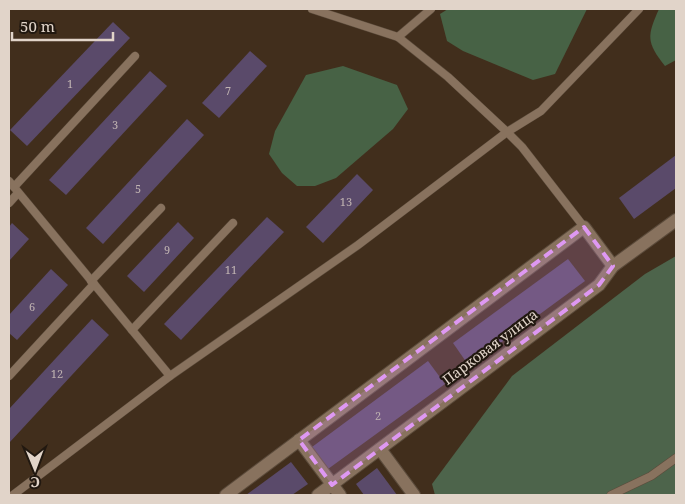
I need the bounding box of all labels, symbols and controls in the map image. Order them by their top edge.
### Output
scale bar [12,10,114,42]
text: 50 m [20,16,55,36]
house number: 1 [67,76,73,91]
house number: 7 [225,83,231,98]
house number: 3 [112,117,118,132]
house number: 5 [135,181,141,196]
house number: 13 [340,194,352,209]
house number: 9 [164,242,170,257]
house number: 11 [225,262,237,277]
house number: 6 [29,299,35,314]
street label: Парковая улица [438,304,541,389]
house number: 12 [51,366,63,381]
house number: 2 [375,408,381,423]
north arrow [10,444,60,494]
text: С [30,473,40,492]

